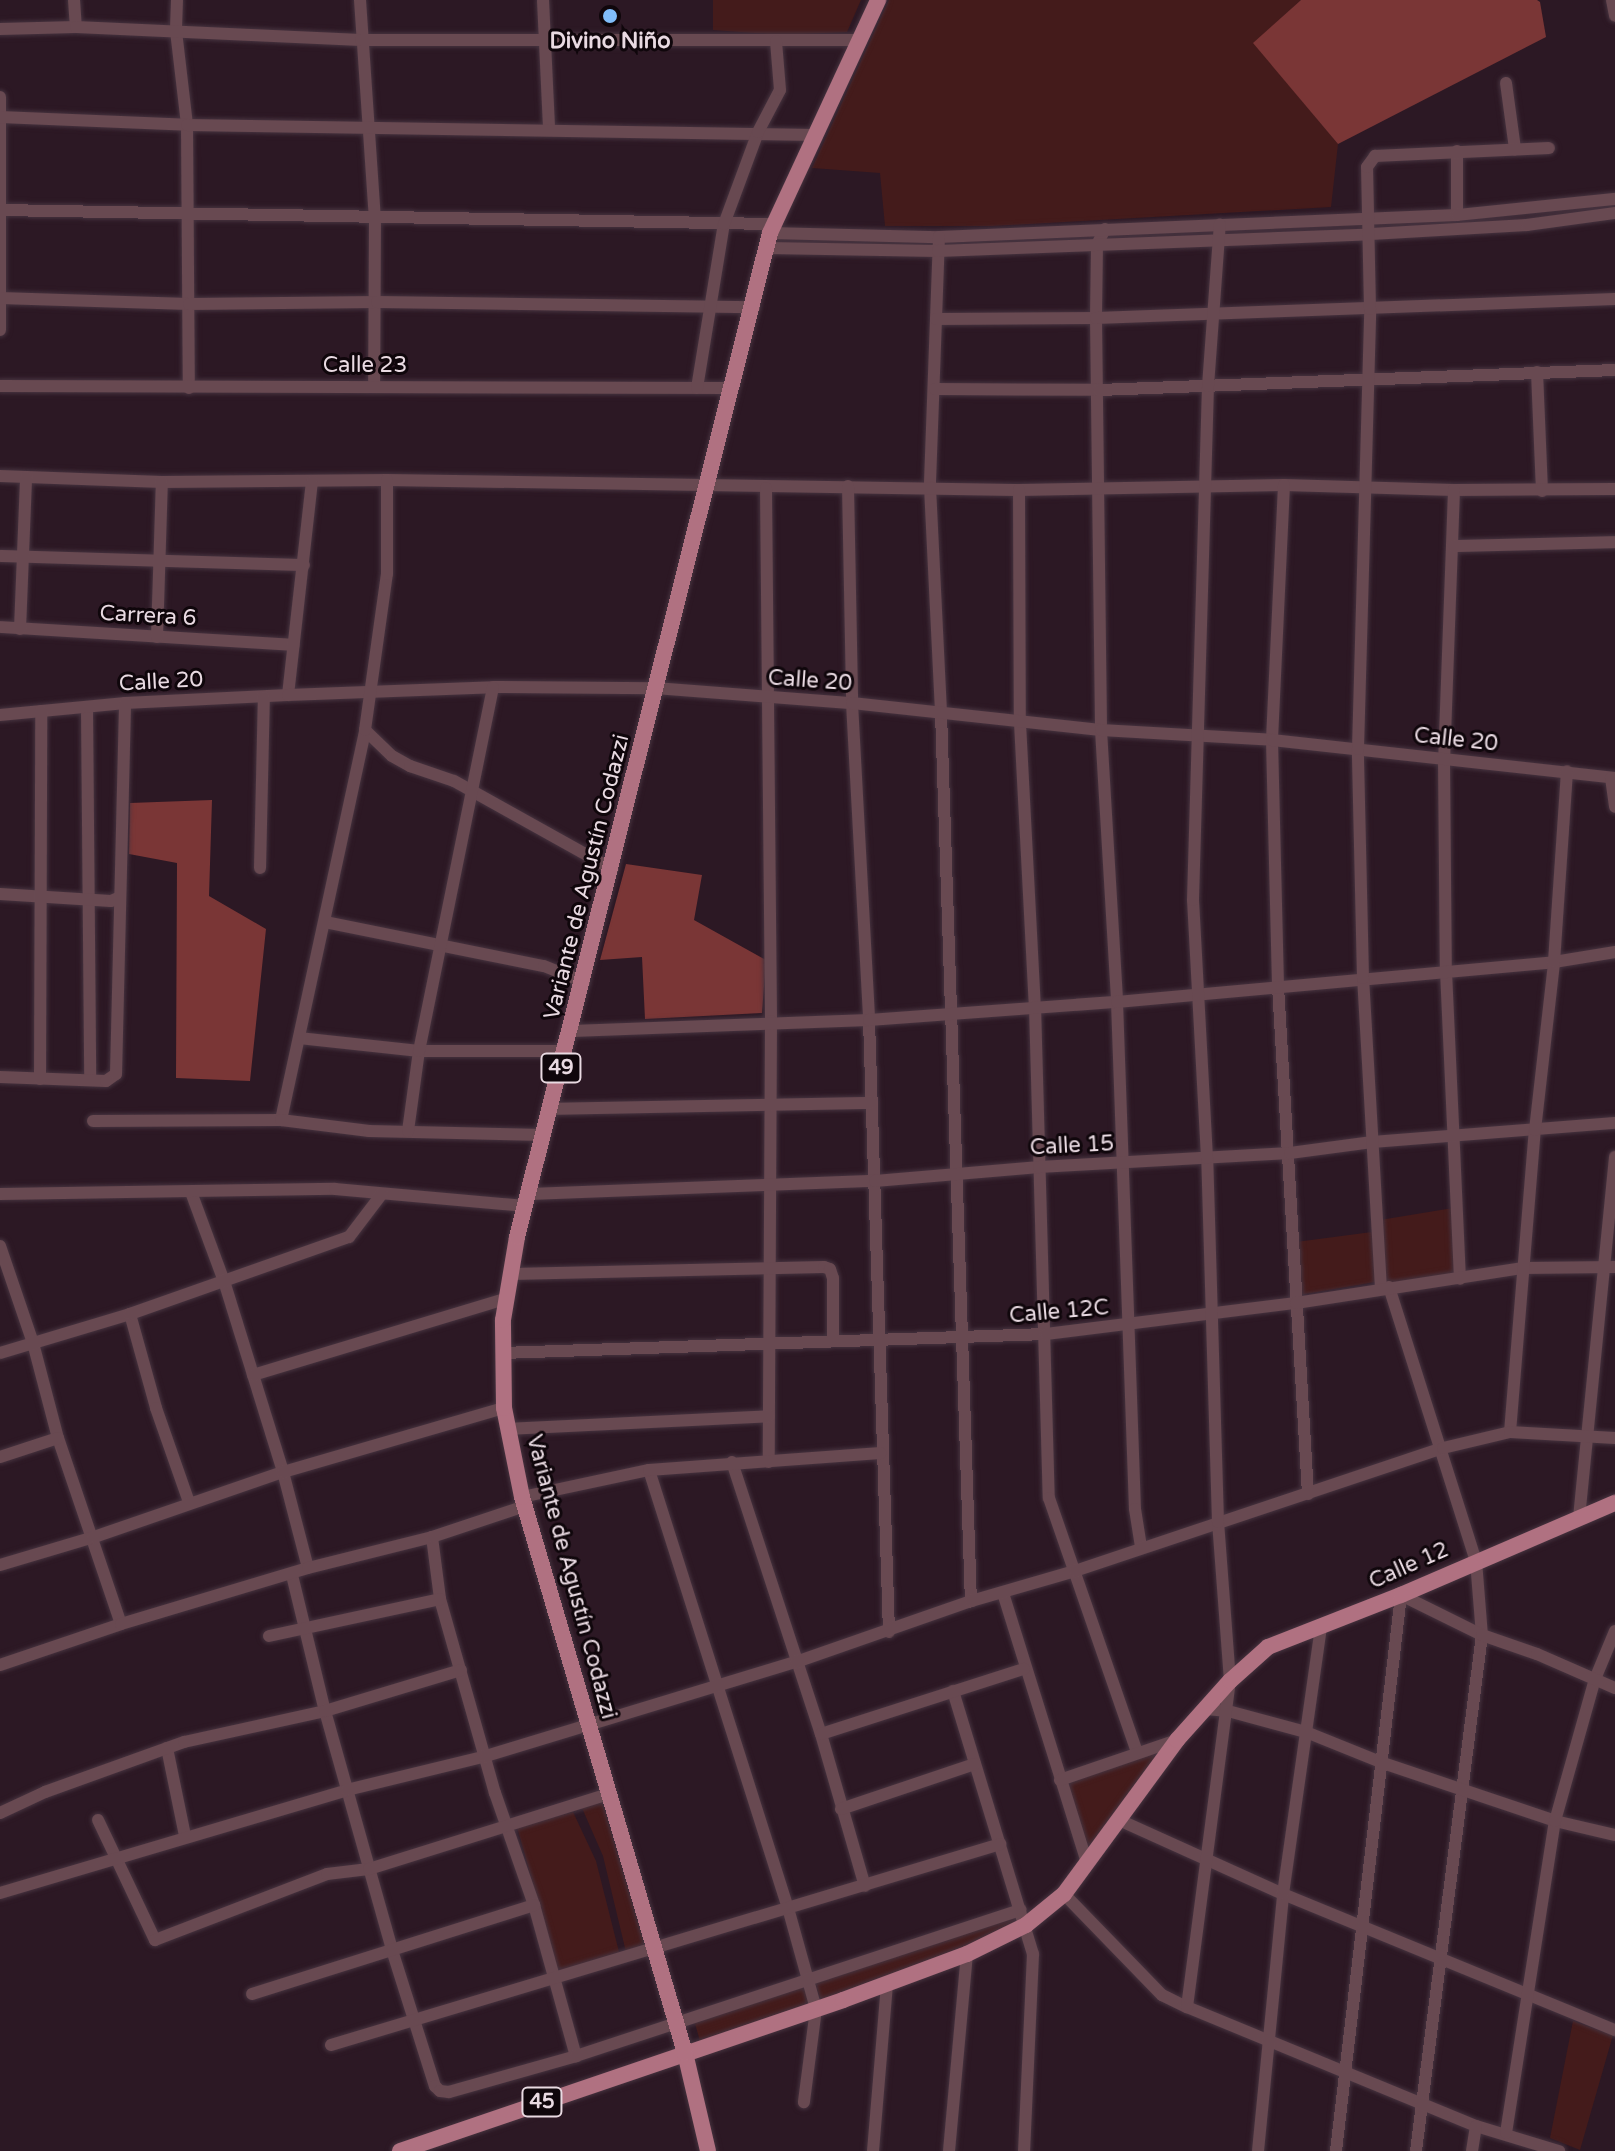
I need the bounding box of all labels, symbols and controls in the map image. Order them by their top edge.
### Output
marker: Divino Niño [601,7,619,25]
place label: Divino Niño [549,29,671,55]
street label: Calle 23 [323,353,407,379]
street label: Carrera 6 [99,600,197,632]
street label: Calle 20 [767,665,853,697]
street label: Calle 20 [118,667,204,697]
street label: Calle 20 [1413,722,1499,758]
street label: Variante de Agustín Codazzi [539,732,635,1022]
road number: 49 [539,1052,583,1084]
street label: Calle 15 [1029,1131,1115,1161]
street label: Calle 12C [1008,1295,1110,1329]
street label: Variante de Agustín Codazzi [520,1432,622,1722]
street label: Calle 12 [1365,1537,1453,1595]
road number: 45 [520,2086,564,2118]

